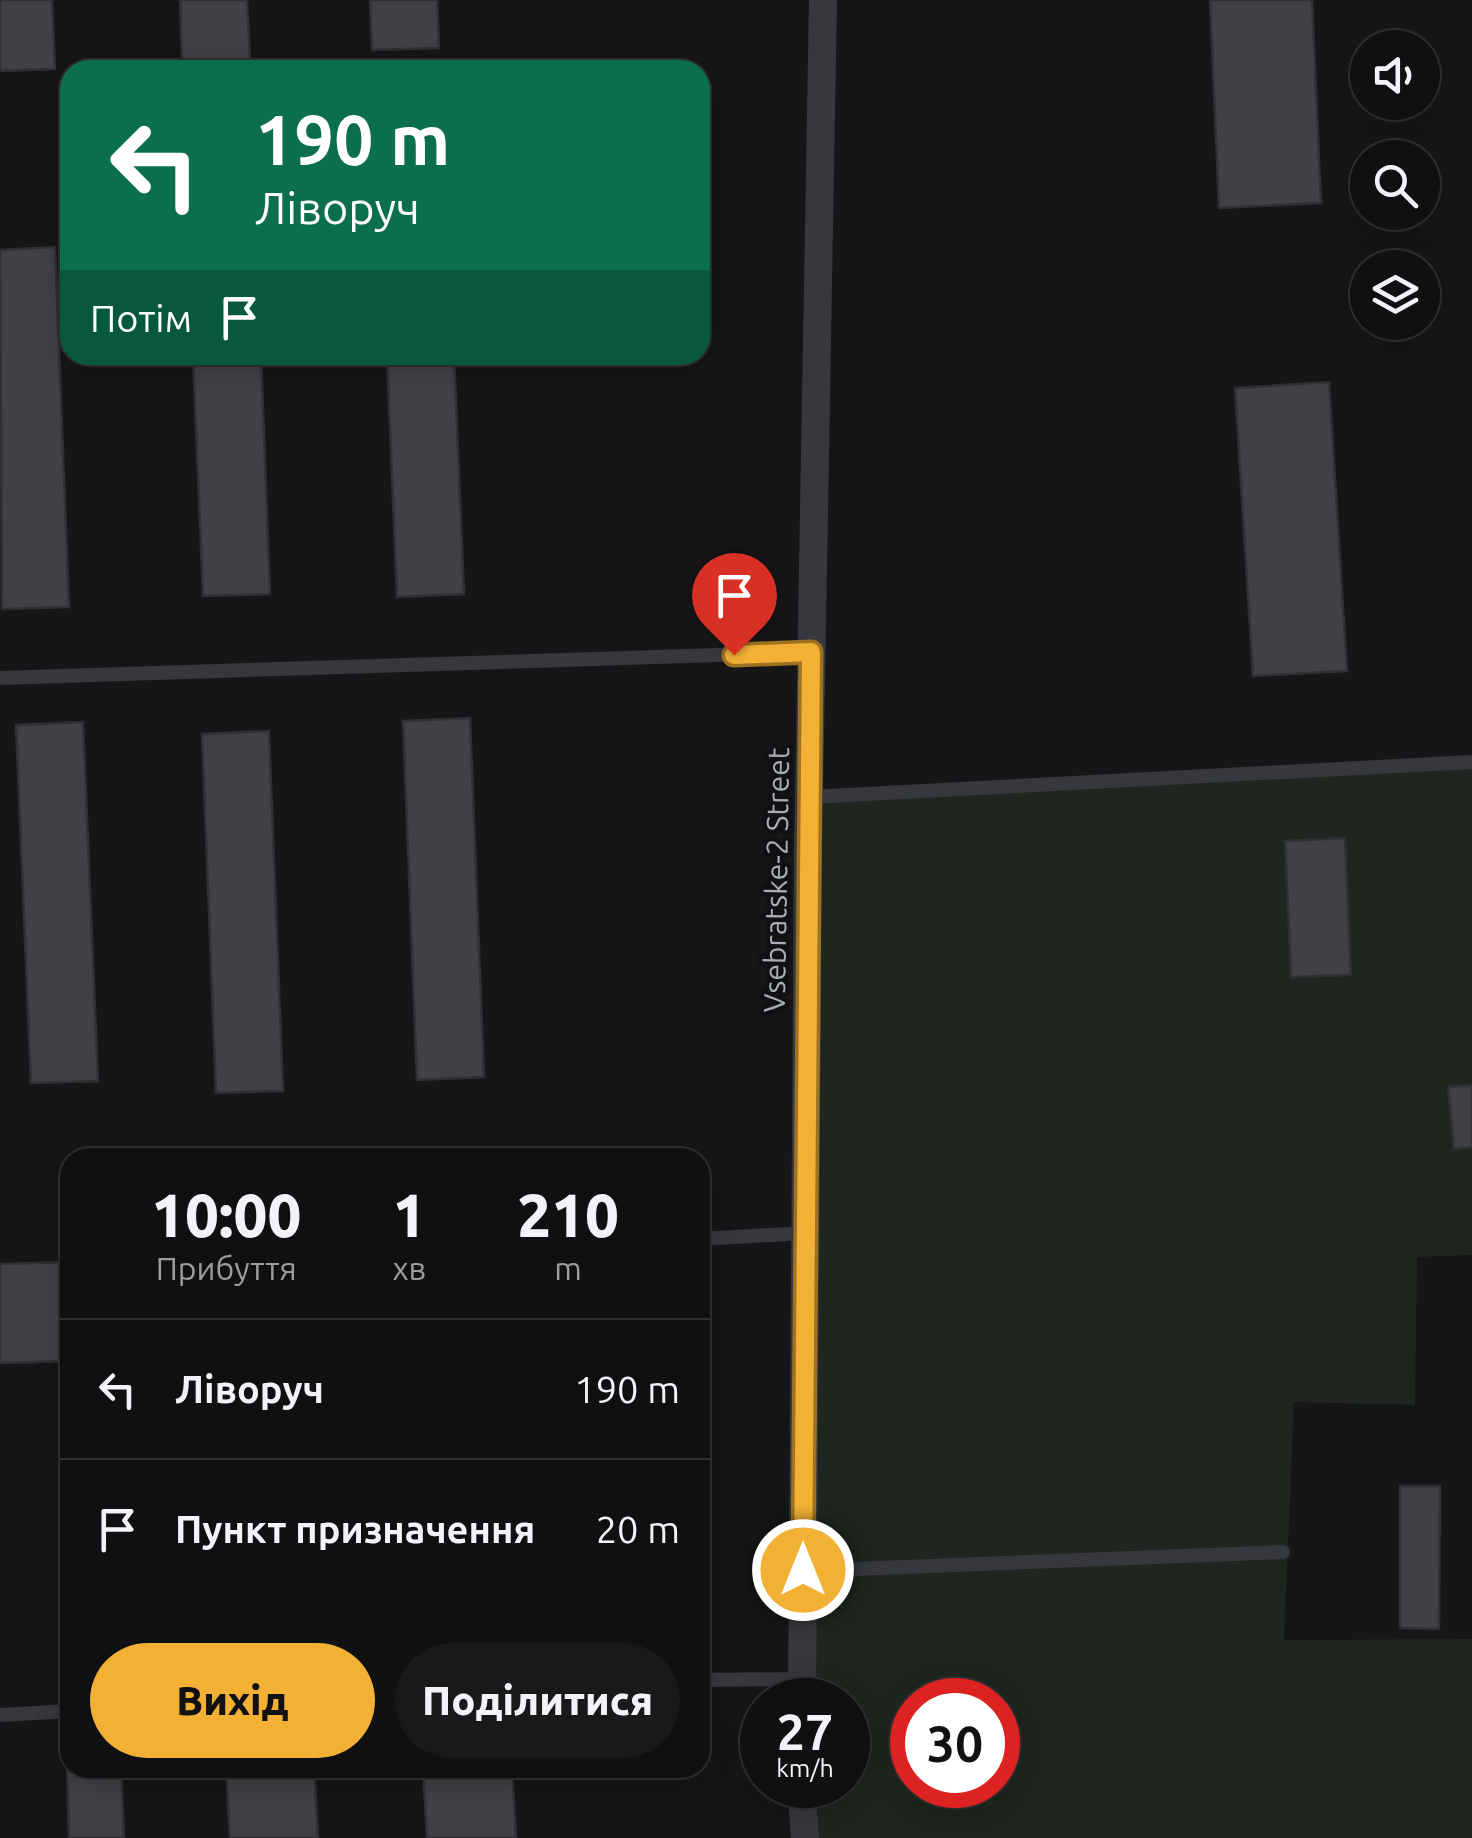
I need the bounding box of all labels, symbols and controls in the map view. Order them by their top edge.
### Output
map controls [1350,30,1440,340]
button: sound [1350,30,1440,120]
icon: left [90,100,220,230]
text: 190 m [255,100,450,178]
button: search [1350,140,1440,230]
text: Ліворуч [255,182,420,233]
button: layers [1350,250,1440,340]
icon: arrive [212,290,267,345]
text: Потім [90,297,192,339]
pin [692,553,777,656]
icon: arrive [707,568,762,623]
street label: Vsebratske-2 Street [757,747,795,1013]
text: 10:00 [151,1181,301,1248]
text: 1 [392,1181,426,1248]
text: 210 [517,1181,619,1248]
text: Прибуття [156,1250,297,1286]
text: хв [392,1250,426,1286]
text: m [554,1250,582,1286]
icon: left [90,1362,145,1417]
text: Ліворуч [175,1368,324,1410]
text: 190 m [574,1368,680,1410]
icon: arrive [90,1502,145,1557]
text: Пункт призначення [175,1508,535,1550]
text: 20 m [596,1508,680,1550]
position arrow [751,1518,855,1622]
button: Вихід [90,1643,375,1758]
button: Поділитися [395,1643,680,1758]
speed limit sign: 30 [890,1678,1020,1808]
text: 27 [777,1703,833,1759]
text: km/h [776,1754,834,1782]

